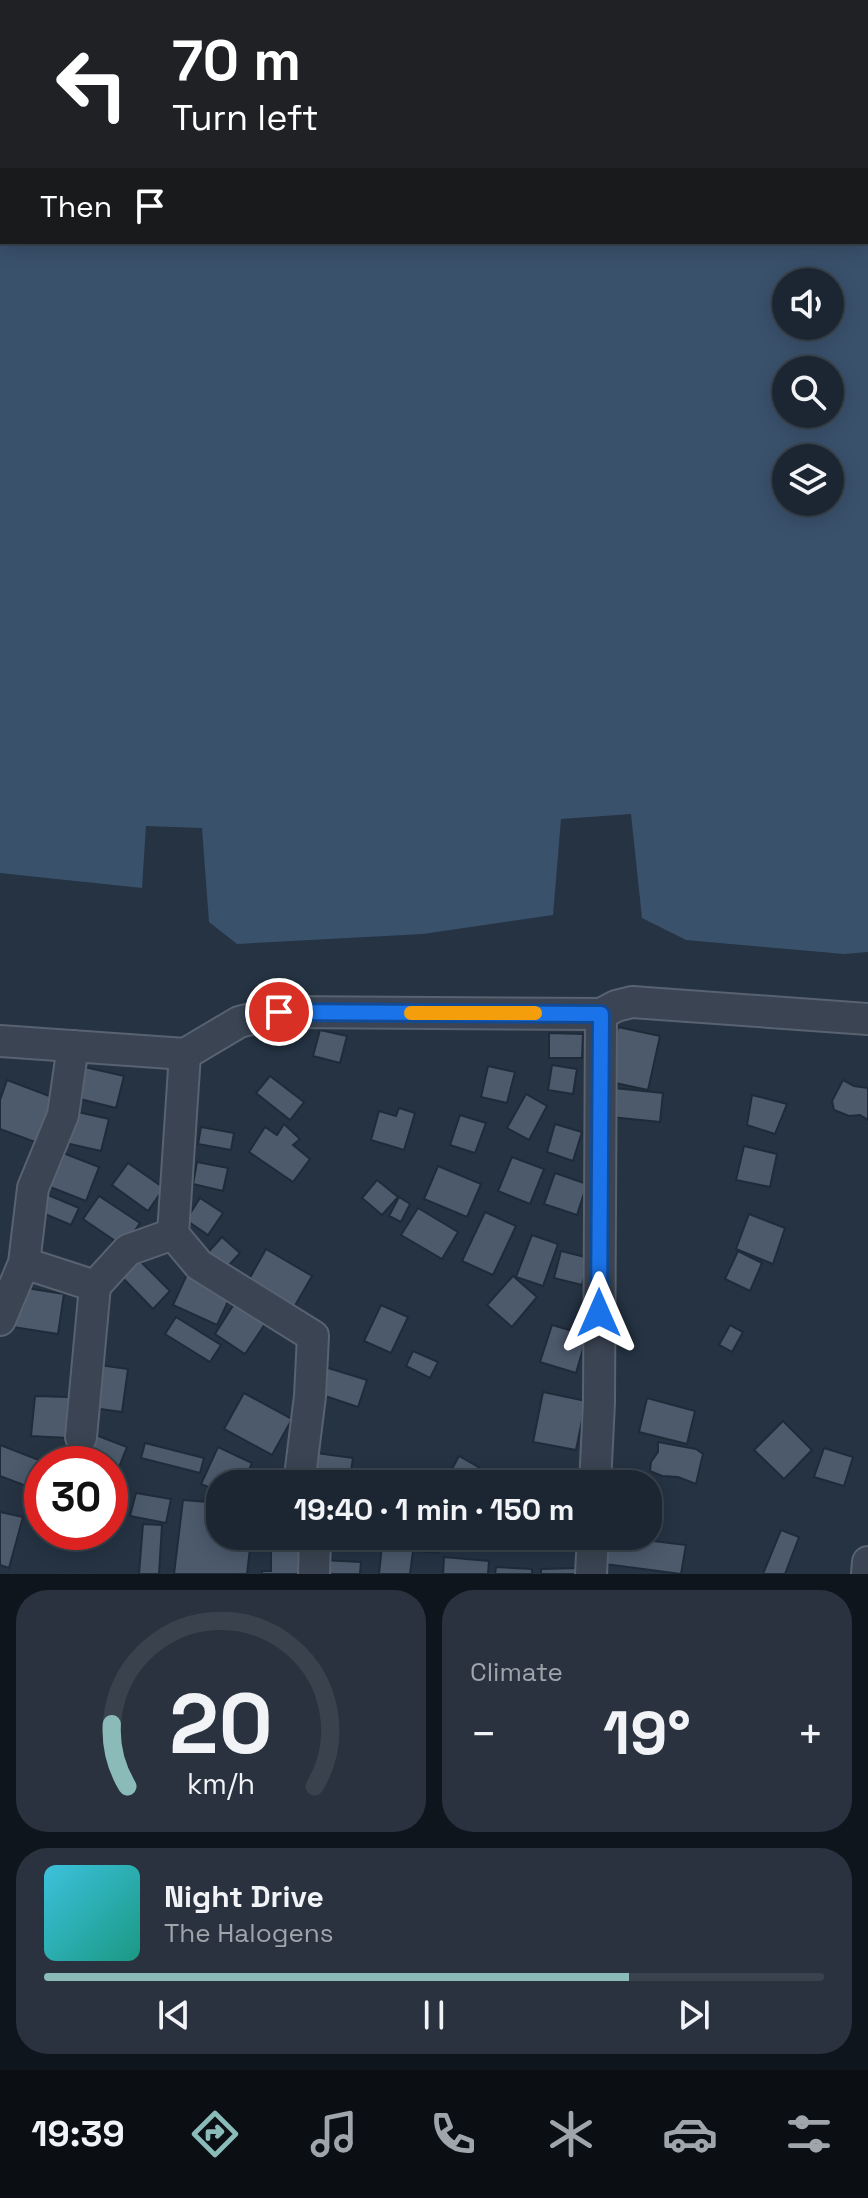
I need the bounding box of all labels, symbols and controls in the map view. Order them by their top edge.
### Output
text: 70 m [172,25,301,96]
icon: left [40,32,144,136]
text: Turn left [172,95,319,141]
icon: arrive [128,184,172,228]
text: Then [40,187,112,226]
map controls [772,268,844,516]
button: sound [772,268,844,340]
button: search [772,356,844,428]
button: layers [772,444,844,516]
pin [245,978,313,1046]
icon: arrive [257,990,301,1034]
position arrow [557,1271,641,1355]
speed limit sign: 30 [24,1446,128,1550]
text: 19:40 · 1 min · 150 m [294,1490,574,1529]
text: Climate [470,1655,563,1689]
text: 20 [169,1671,273,1777]
text: 19° [603,1695,691,1772]
text: − [470,1706,497,1762]
text: + [797,1706,824,1762]
text: km/h [187,1766,255,1802]
text: Night Drive [164,1877,324,1916]
text: The Halogens [164,1916,333,1950]
icon: previous [152,1993,196,2037]
icon: pause [412,1993,456,2037]
icon: next [672,1993,716,2037]
icon: directions [187,2106,243,2162]
icon: music [306,2106,362,2162]
icon: phone [425,2106,481,2162]
icon: climate [543,2106,599,2162]
icon: car [662,2106,718,2162]
icon: filters [781,2106,837,2162]
text: 19:39 [31,2111,125,2157]

